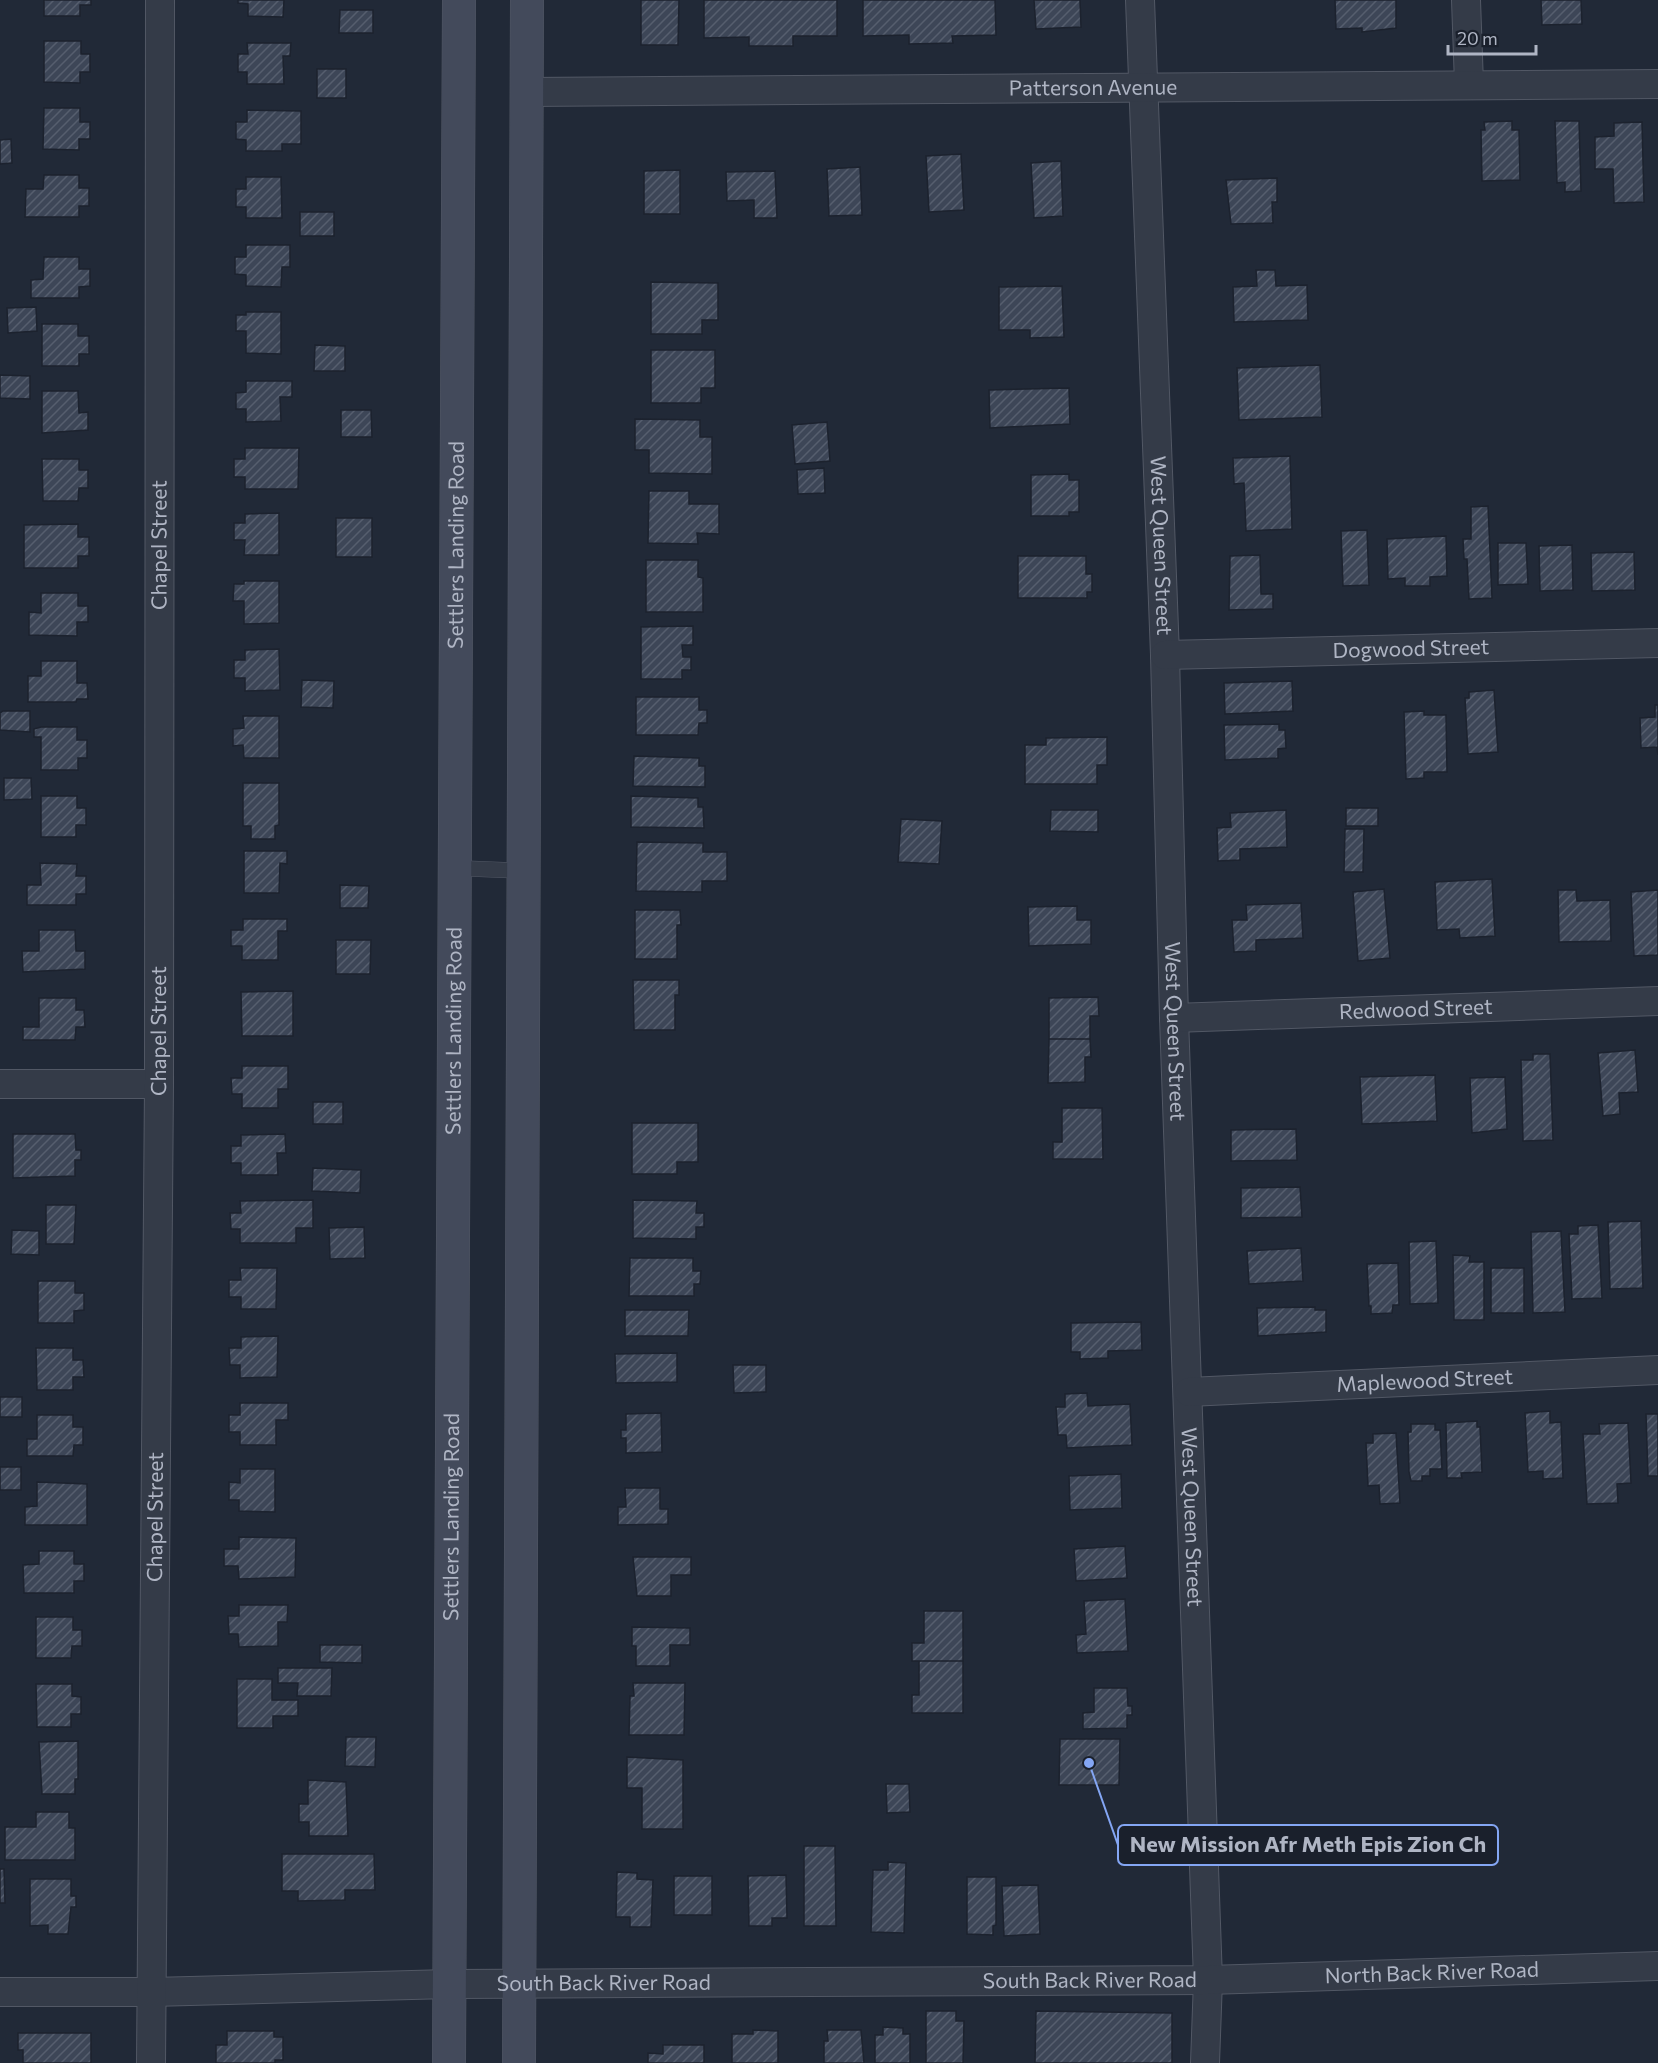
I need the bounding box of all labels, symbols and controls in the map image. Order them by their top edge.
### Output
scale bar [1448,18,1536,56]
text: 20 m [1457,27,1498,49]
street label: Patterson Avenue [1009,73,1177,100]
street label: Settlers Landing Road [442,441,468,649]
street label: West Queen Street [1146,455,1178,636]
street label: Chapel Street [145,480,171,610]
street label: Dogwood Street [1332,633,1489,662]
street label: Settlers Landing Road [439,927,466,1135]
street label: West Queen Street [1161,941,1192,1122]
street label: Chapel Street [145,966,170,1096]
street label: Redwood Street [1339,993,1493,1023]
street label: Maplewood Street [1336,1363,1513,1396]
street label: Settlers Landing Road [437,1413,463,1621]
street label: West Queen Street [1177,1427,1209,1607]
street label: Chapel Street [141,1452,167,1582]
callout: New Mission Afr Meth Epis Zion Ch [1118,1825,1498,1865]
text: New Mission Afr Meth Epis Zion Ch [1130,1830,1486,1857]
street label: North Back River Road [1324,1956,1539,1987]
street label: South Back River Road [983,1966,1197,1992]
street label: South Back River Road [497,1969,711,1995]

